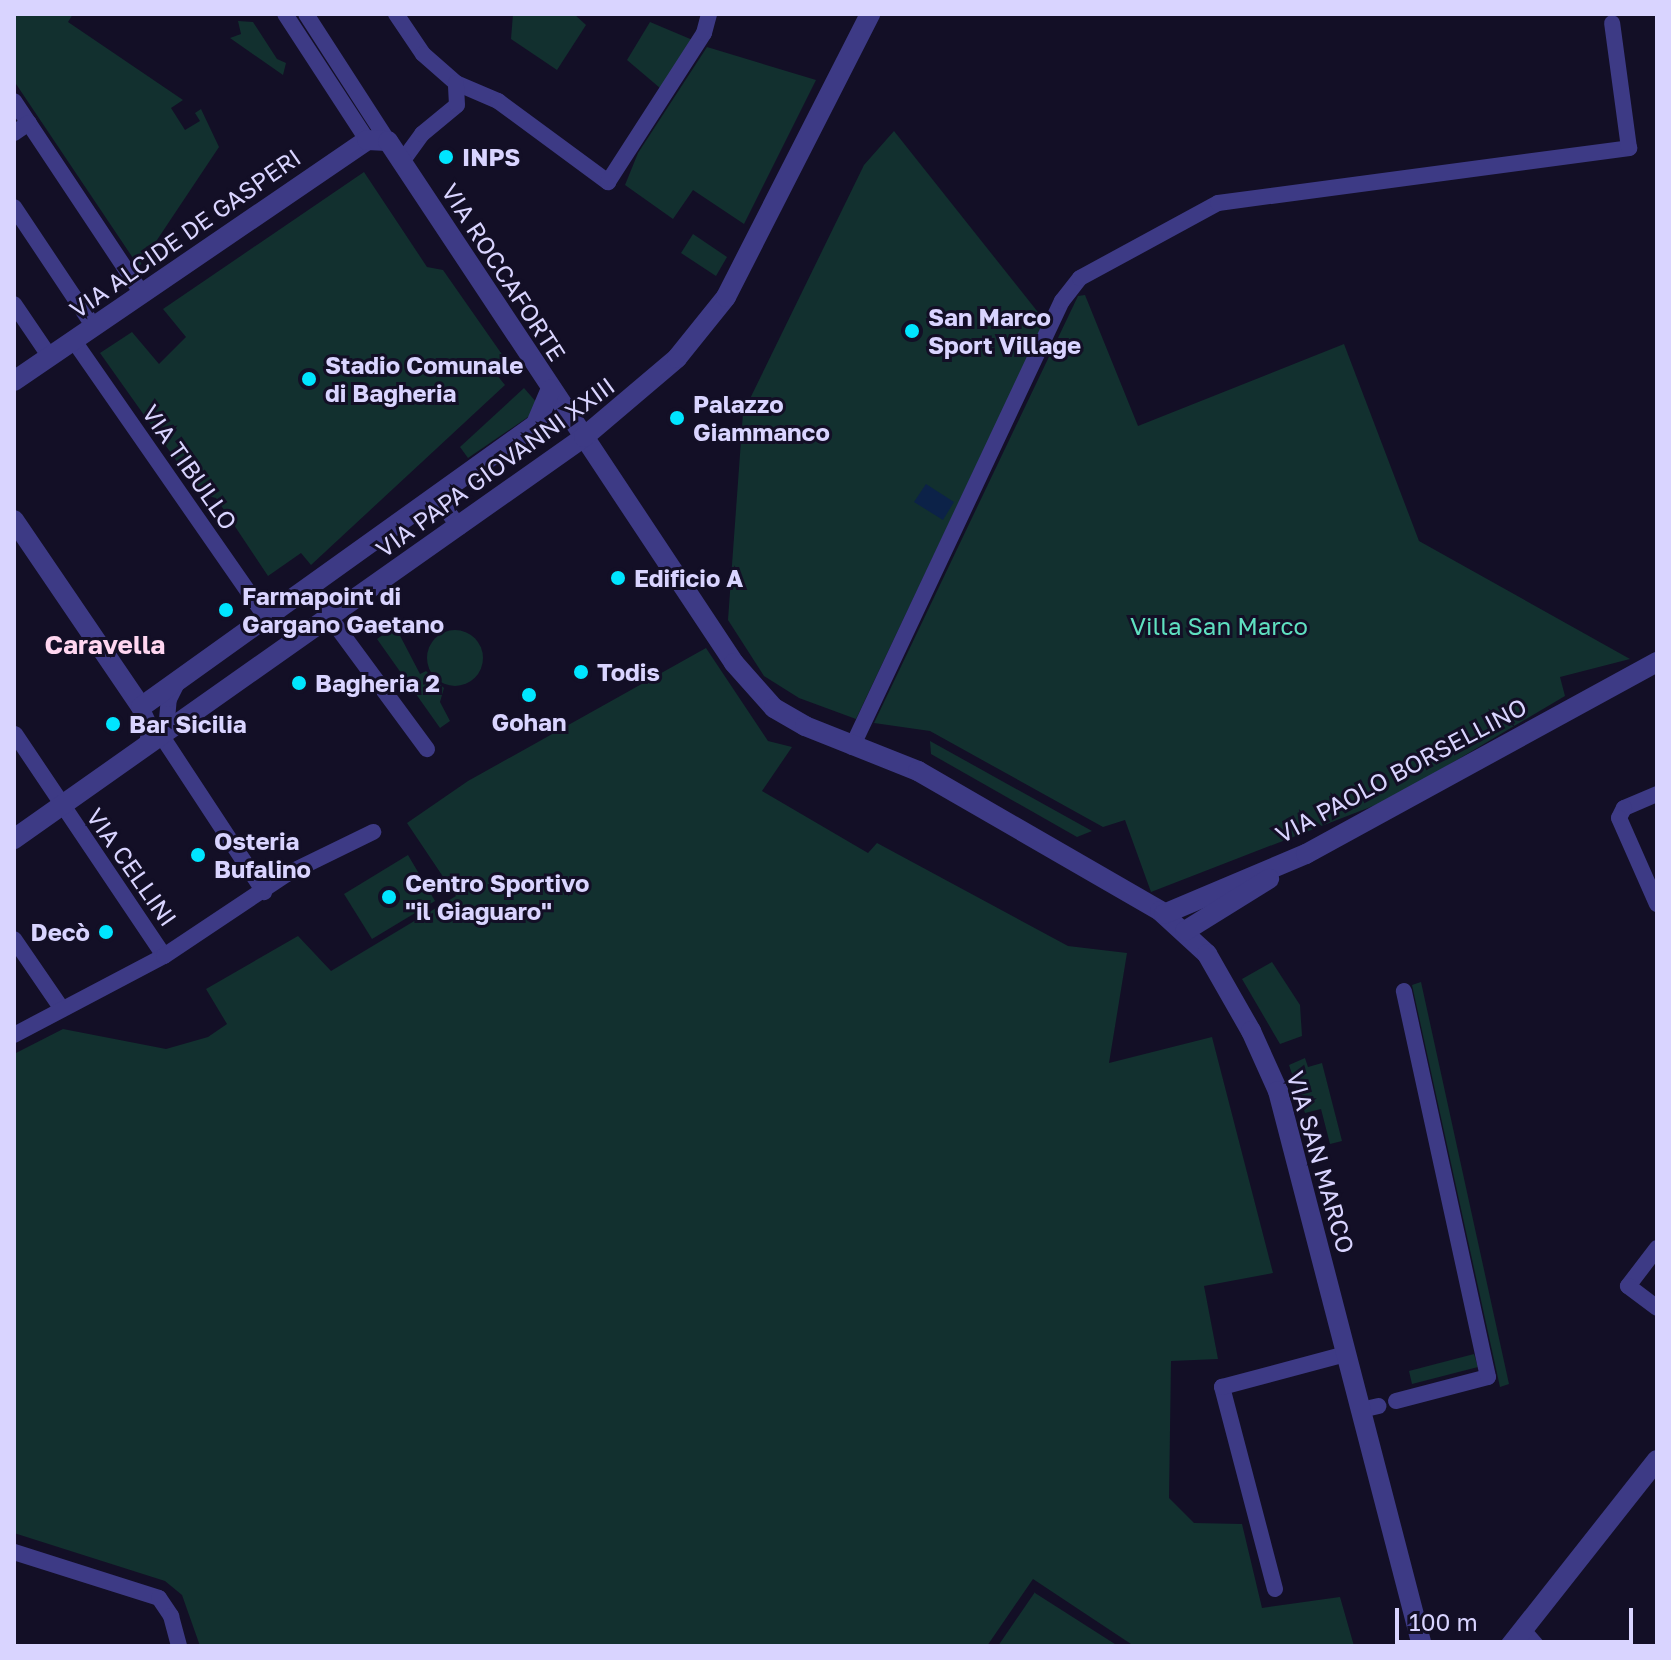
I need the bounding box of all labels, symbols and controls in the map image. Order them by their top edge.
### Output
street label: VIA ALCIDE DE GASPERI [64,142,306,324]
place label: INPS [462,143,520,171]
marker: INPS [437,148,455,166]
street label: VIA ROCCAFORTE [436,178,572,366]
place label: San Marco Sport Village [928,303,1081,359]
marker: San Marco Sport Village [903,322,921,340]
place label: Stadio Comunale di Bagheria [325,351,523,407]
marker: Stadio Comunale di Bagheria [300,370,318,388]
street label: VIA PAPA GIOVANNI XXIII [370,371,620,563]
place label: Palazzo Giammanco [693,390,830,446]
street label: VIA TIBULLO [136,399,244,535]
marker: Palazzo Giammanco [668,409,686,427]
place label: Edificio A [634,564,743,592]
marker: Edificio A [609,569,627,587]
place label: Farmapoint di Gargano Gaetano [242,582,444,638]
marker: Farmapoint di Gargano Gaetano [217,601,235,619]
park label: Villa San Marco [1130,612,1308,640]
district label: Caravella [45,629,165,661]
place label: Todis [597,658,660,686]
marker: Todis [572,663,590,681]
place label: Bagheria 2 [315,669,440,697]
marker: Bagheria 2 [290,674,308,692]
marker: Gohan [520,686,538,704]
street label: VIA PAOLO BORSELLINO [1271,691,1531,849]
place label: Gohan [492,708,566,736]
place label: Bar Sicilia [129,710,247,738]
marker: Bar Sicilia [104,715,122,733]
street label: VIA CELLINI [81,802,183,932]
place label: Osteria Bufalino [214,827,311,883]
marker: Osteria Bufalino [189,846,207,864]
place label: Centro Sportivo "il Giaguaro" [405,869,589,925]
marker: Centro Sportivo "il Giaguaro" [380,888,398,906]
place label: Decò [30,918,90,946]
marker: Decò [97,923,115,941]
street label: VIA SAN MARCO [1281,1068,1361,1256]
scale bar [1399,1592,1637,1642]
text: 100 m [1409,1607,1478,1636]

